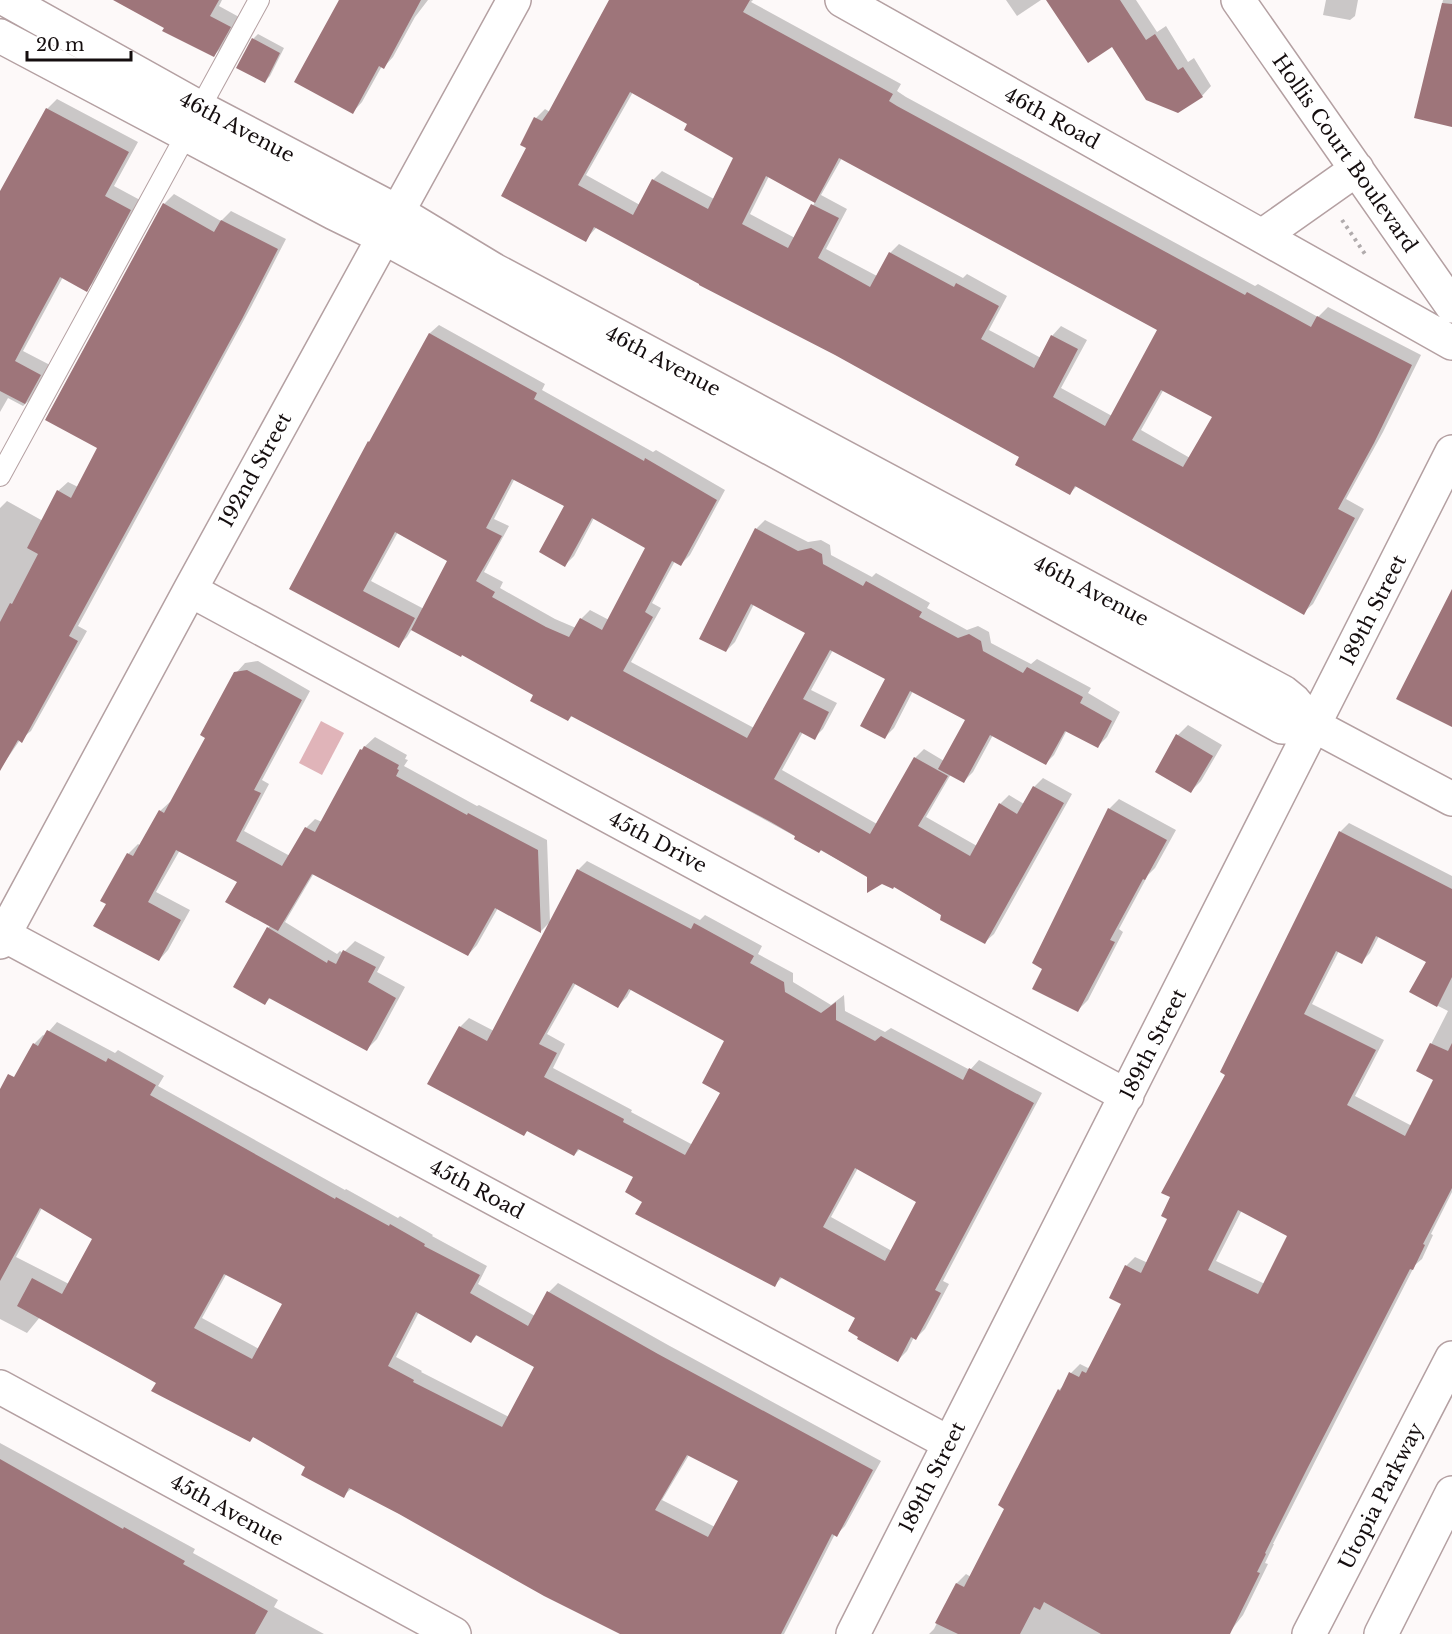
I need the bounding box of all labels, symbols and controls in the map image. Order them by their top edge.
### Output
scale bar [27,24,130,62]
text: 20 m [36,34,84,56]
street label: Hollis Court Boulevard [1267,49,1423,257]
street label: 46th Road [1000,82,1104,154]
street label: 46th Avenue [175,87,299,167]
street label: 46th Avenue [601,321,725,401]
street label: 192nd Street [214,408,297,531]
street label: 189th Street [1335,550,1411,669]
street label: 46th Avenue [1029,551,1153,631]
street label: 45th Drive [605,806,711,878]
street label: 189th Street [1115,984,1191,1103]
street label: 45th Road [426,1154,528,1224]
street label: 189th Street [894,1417,970,1536]
street label: Utopia Parkway [1334,1419,1428,1573]
street label: 45th Avenue [166,1469,288,1551]

